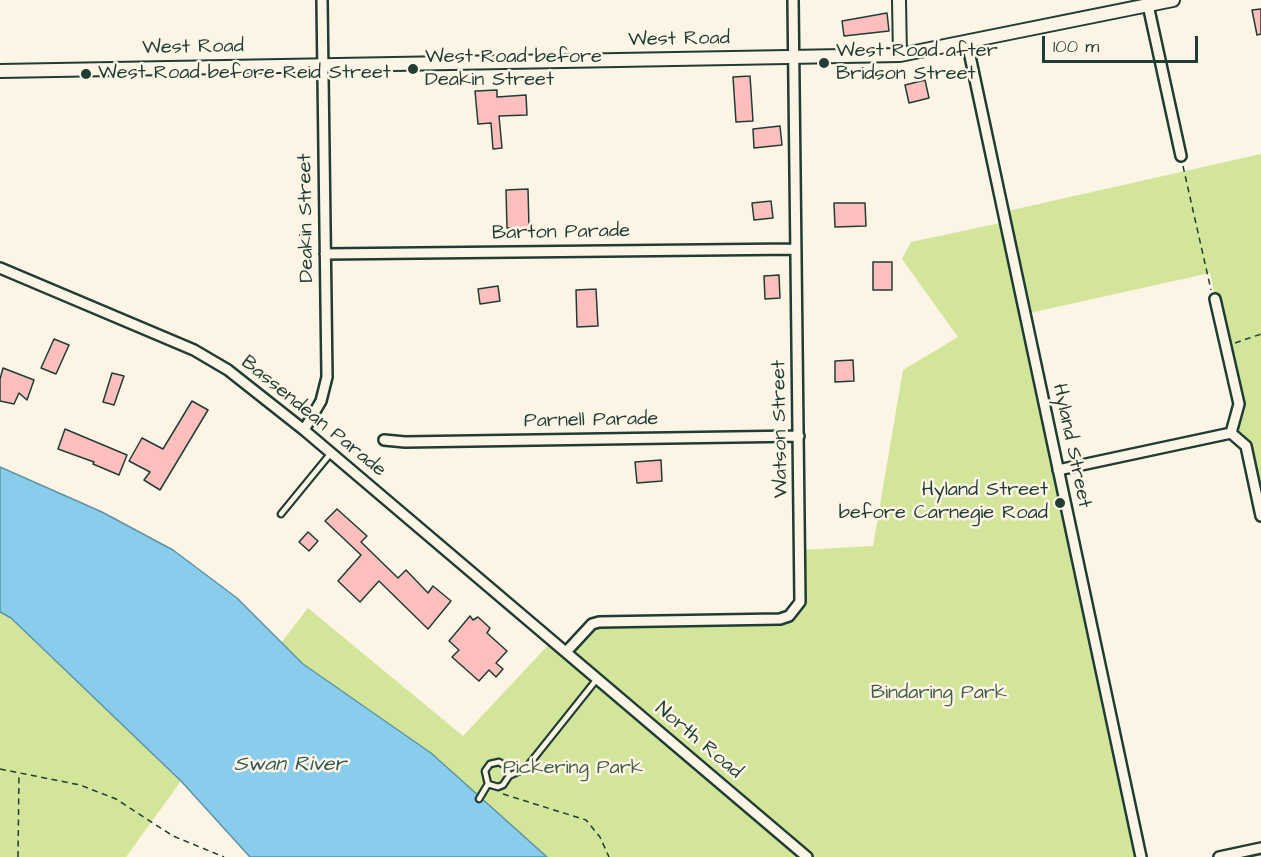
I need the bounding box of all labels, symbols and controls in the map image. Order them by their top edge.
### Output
scale bar [1045,24,1201,62]
street label: West Road [628,27,730,53]
text: 100 m [1053,34,1099,59]
street label: West Road [142,35,244,61]
place label: West Road after Bridson Street [836,40,998,87]
place label: West Road before Deakin Street [425,46,602,93]
marker: West Road after Bridson Street [817,56,831,70]
place label: West Road before Reid Street [98,62,391,86]
marker: West Road before Deakin Street [406,62,420,76]
marker: West Road before Reid Street [79,67,93,81]
street label: Deakin Street [294,153,320,283]
street label: Barton Parade [492,220,630,246]
street label: Bassendean Parade [236,351,390,483]
street label: Watson Street [768,360,794,498]
street label: Hyland Street [1046,382,1096,510]
street label: Parnell Parade [524,408,658,434]
place label: Hyland Street before Carnegie Road [839,479,1048,526]
marker: Hyland Street before Carnegie Road [1053,496,1067,510]
park label: Bindaring Park [871,682,1007,706]
street label: North Road [649,697,747,785]
water label: Swan River [234,753,346,779]
park label: Pickering Park [503,757,643,781]

